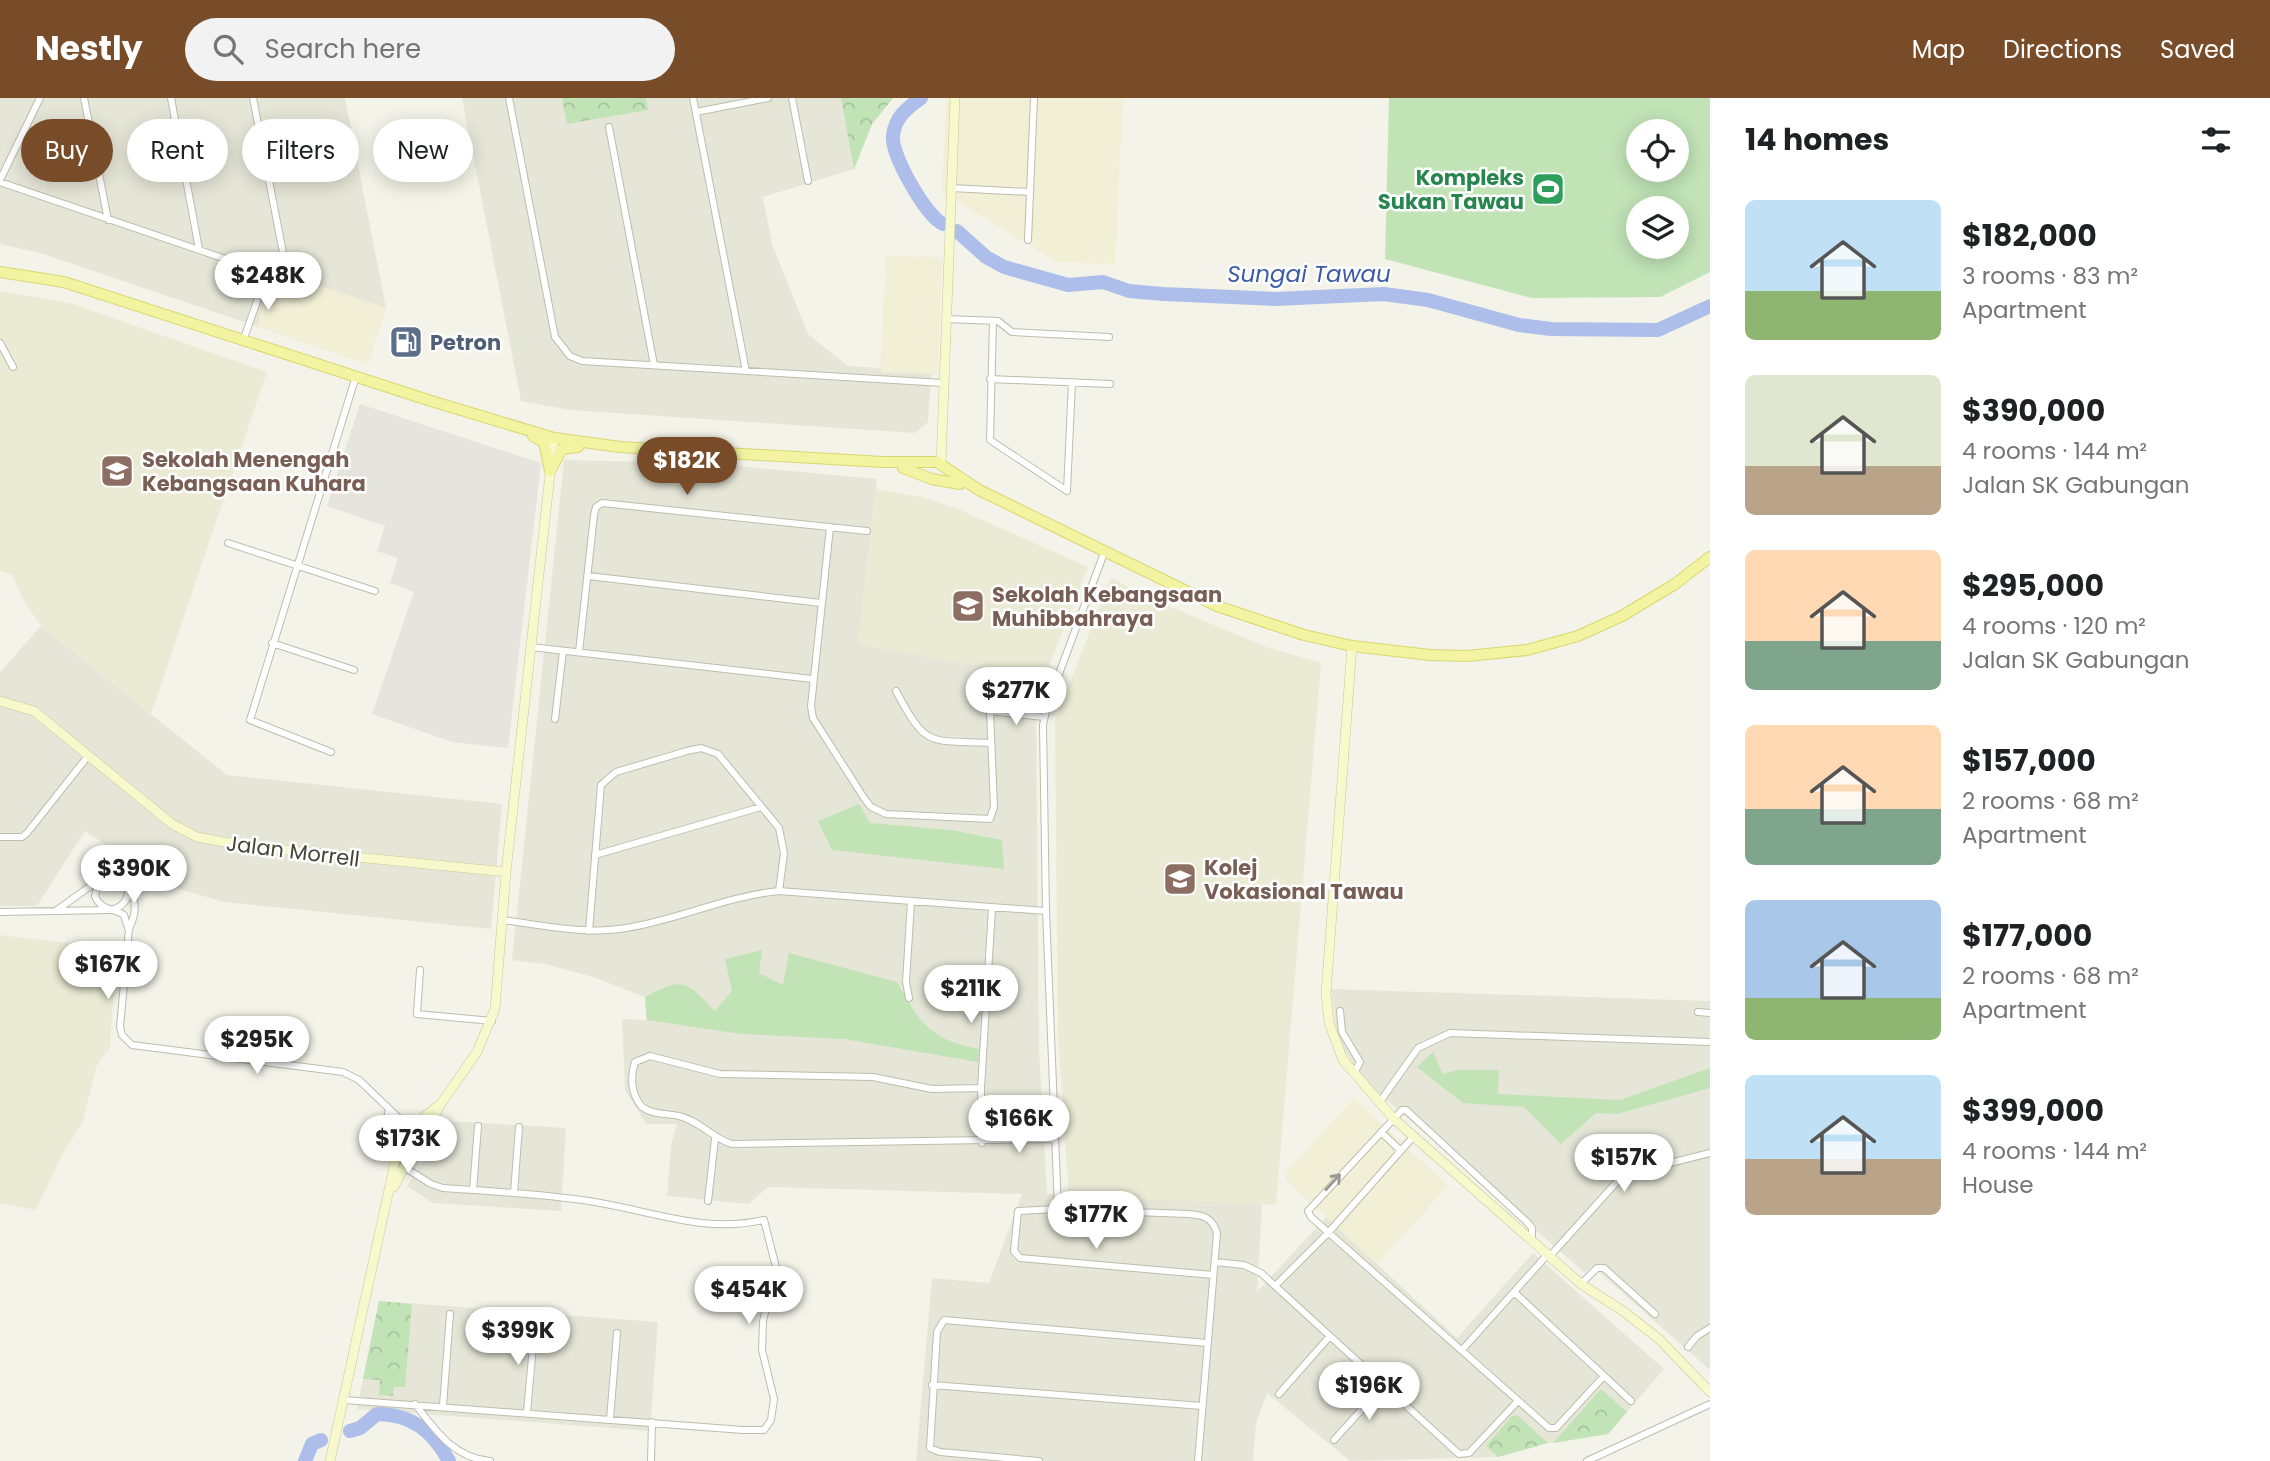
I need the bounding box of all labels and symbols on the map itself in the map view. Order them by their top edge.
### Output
place label: Kompleks Sukan Tawau [1378,163,1524,216]
sports icon: Kompleks Sukan Tawau [1529,170,1567,208]
pin: $248K [219,252,317,312]
water label: Sungai Tawau [1227,258,1391,290]
fuel station icon: Petron [387,323,425,361]
place label: Petron [430,328,501,357]
pin: $182K [638,438,736,497]
place label: Sekolah Menengah Kebangsaan Kuhara [142,445,366,498]
school or university icon: Sekolah Menengah Kebangsaan Kuhara [98,452,136,490]
place label: Sekolah Kebangsaan Muhibbahraya [992,580,1222,633]
school or university icon: Sekolah Kebangsaan Muhibbahraya [949,587,987,625]
pin: $277K [967,668,1065,727]
street label: Jalan Morrell [225,828,361,874]
pin: $390K [85,846,183,905]
place label: Kolej Vokasional Tawau [1204,853,1404,906]
school or university icon: Kolej Vokasional Tawau [1161,860,1199,898]
pin: $167K [59,942,157,1001]
pin: $211K [922,965,1020,1025]
pin: $295K [208,1016,306,1076]
pin: $166K [970,1096,1068,1155]
pin: $173K [359,1116,457,1175]
pin: $157K [1575,1134,1673,1194]
one-way arrow [1325,1174,1342,1191]
pin: $177K [1047,1192,1145,1251]
pin: $454K [700,1266,798,1326]
pin: $399K [469,1308,567,1367]
pin: $196K [1320,1362,1418,1422]

